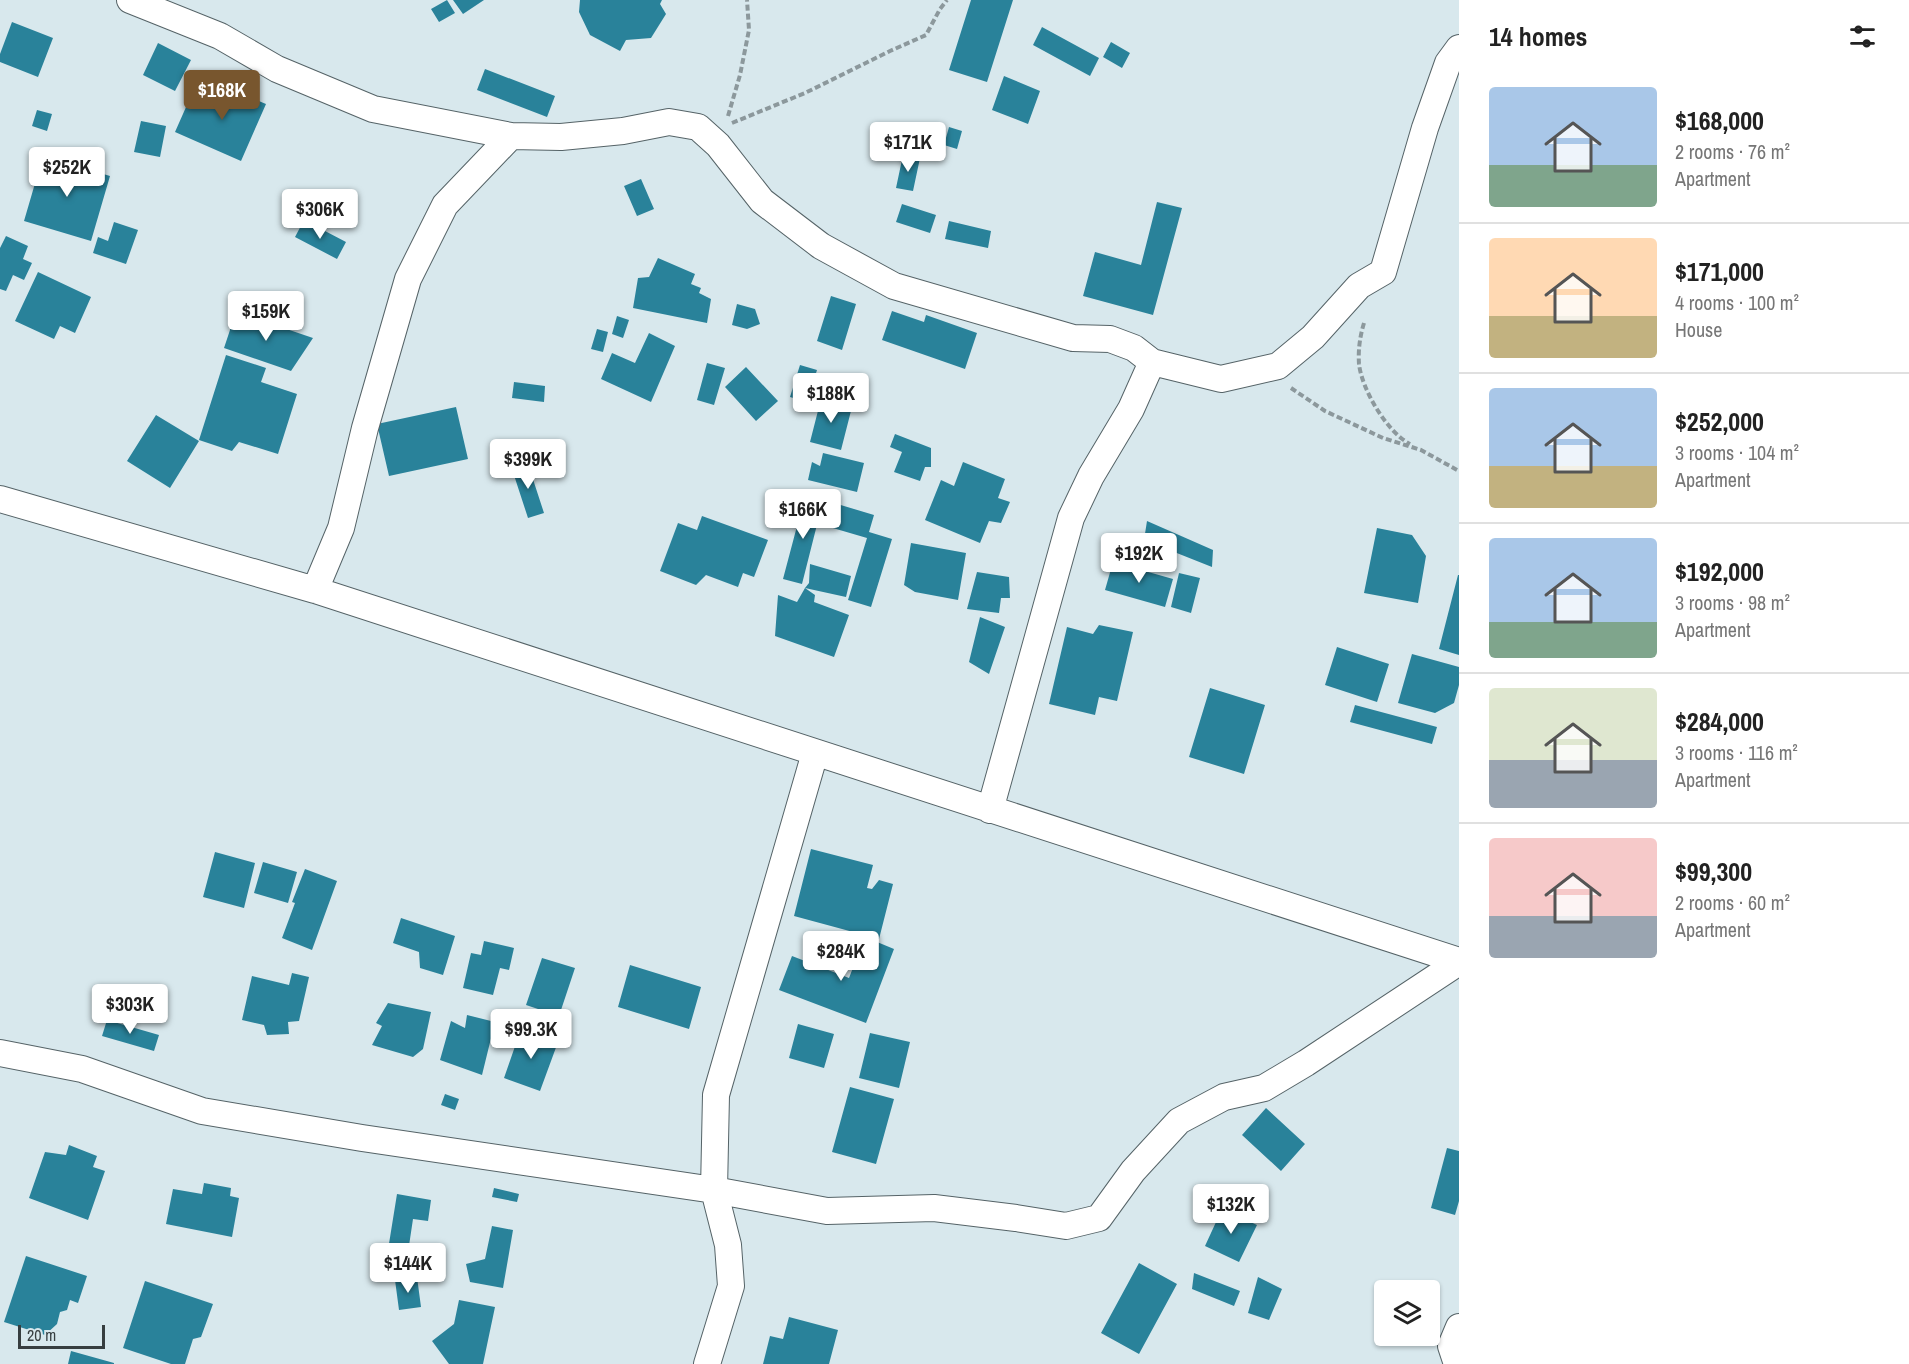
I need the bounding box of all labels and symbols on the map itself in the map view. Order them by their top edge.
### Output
pin: $168K [180,70,264,121]
pin: $171K [866,122,950,173]
pin: $252K [25,147,109,198]
pin: $306K [278,189,362,240]
pin: $159K [224,291,308,342]
pin: $188K [789,373,873,424]
pin: $399K [486,439,570,490]
pin: $166K [761,489,845,540]
pin: $192K [1097,533,1181,584]
pin: $284K [799,931,883,982]
pin: $303K [88,984,172,1035]
pin: $99.3K [482,1009,580,1060]
pin: $132K [1189,1184,1273,1235]
pin: $144K [366,1243,450,1294]
scale bar [18,1322,105,1350]

